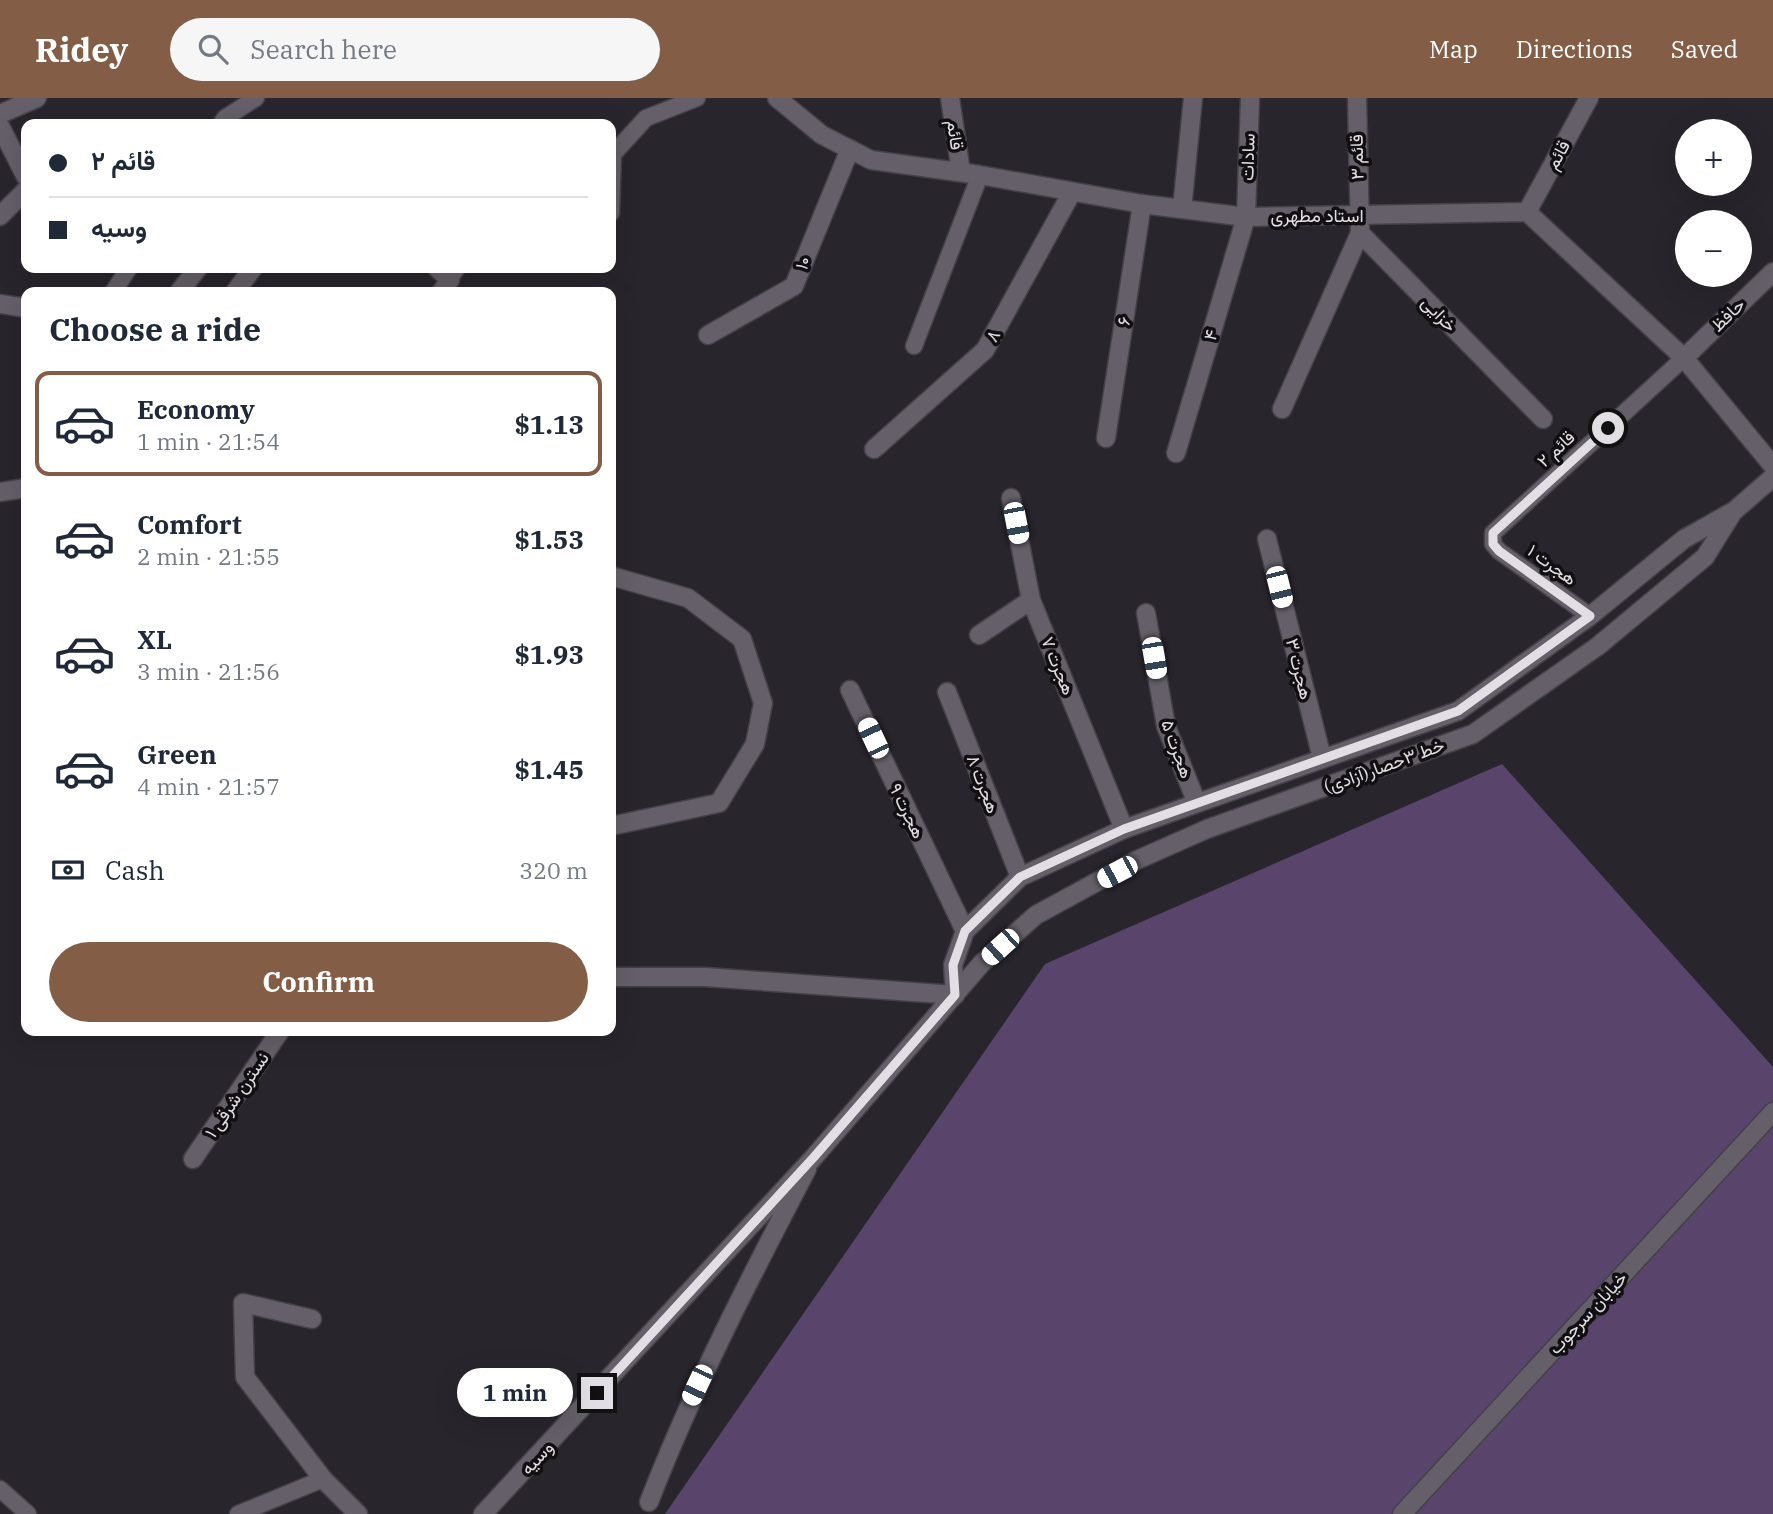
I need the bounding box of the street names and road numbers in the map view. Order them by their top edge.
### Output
street label: قائم [941,119,969,151]
street label: سادات [1235,133,1260,181]
street label: قائم ۳ [1345,134,1369,180]
street label: قائم [1540,136,1576,174]
street label: استاد مطهری [1270,204,1364,227]
street label: ۱۰ [789,253,816,273]
street label: خزایی [1417,291,1462,337]
street label: حافظ [1706,293,1750,336]
street label: ۶ [1111,315,1136,327]
street label: ۸ [980,326,1005,346]
street label: ۴ [1198,327,1223,343]
street label: قائم ۲ [1532,425,1580,473]
street label: هجرت ۱ [1523,539,1581,590]
street label: هجرت ۷ [1036,633,1081,698]
street label: هجرت ۳ [1281,636,1318,702]
street label: هجرت ۵ [1156,716,1199,781]
street label: خط ۳حصار(آزادی) [1320,733,1447,798]
street label: هجرت ۸ [962,751,1005,816]
street label: هجرت ۹ [884,779,931,842]
street label: نسترن شرقی ۱ [199,1047,274,1142]
street label: خیابان سرجوب [1543,1266,1632,1359]
street label: وسیه [515,1436,558,1479]

